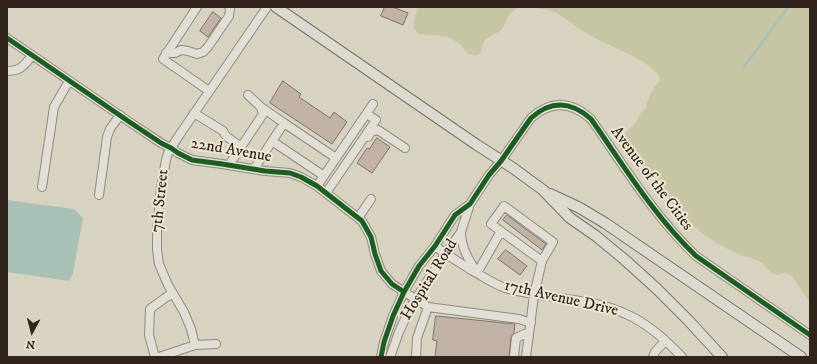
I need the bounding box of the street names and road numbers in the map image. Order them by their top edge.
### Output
street label: Avenue of the Cities [606,123,696,235]
street label: 22nd Avenue [189,134,273,168]
street label: 7th Street [148,169,174,233]
street label: Hospital Road [398,236,462,324]
street label: 17th Avenue Drive [502,277,620,321]

